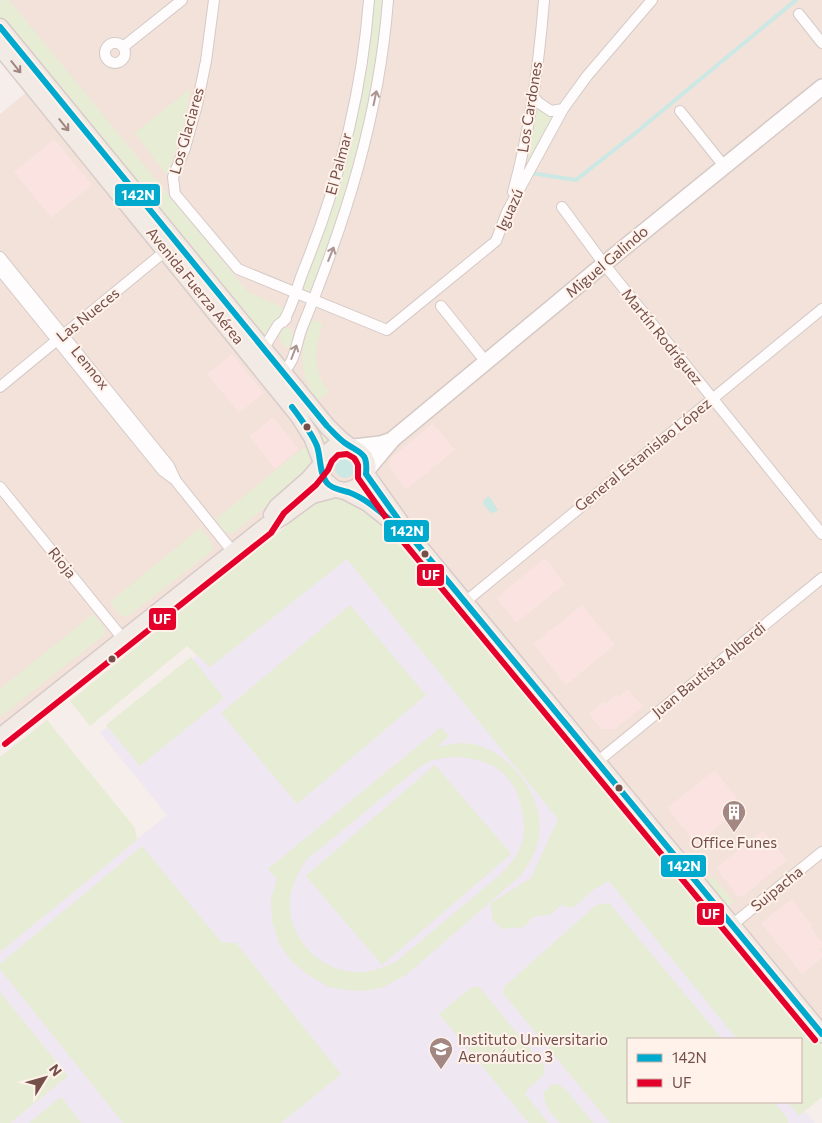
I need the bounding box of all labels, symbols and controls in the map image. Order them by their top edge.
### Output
street label: Los Cardones [513,60,545,154]
one-way arrow [11,61,22,74]
street label: Los Glaciares [165,85,207,176]
one-way arrow [370,91,380,107]
one-way arrow [58,118,69,131]
street label: El Palmar [321,131,355,197]
line badge: 142N [114,183,161,207]
text: 142N [121,186,155,203]
street label: Iguazú [492,186,526,234]
street label: Miguel Galindo [561,222,651,301]
street label: Avenida Fuerza Aérea [143,223,248,347]
one-way arrow [326,247,336,262]
street label: Las Nueces [52,283,123,345]
street label: Martín Rodríguez [619,285,707,388]
street label: Lennox [68,342,114,393]
one-way arrow [290,345,300,360]
street label: General Estanislao López [571,394,714,515]
unlabelled marker [302,422,312,432]
line badge: 142N [383,519,430,543]
text: 142N [390,522,424,539]
street label: Rioja [45,543,81,581]
unlabelled marker [420,549,430,559]
line badge: UF [416,563,445,587]
text: UF [422,566,440,583]
line badge: UF [148,607,177,631]
text: UF [153,610,171,627]
street label: Juan Bautista Alberdi [648,618,769,721]
unlabelled marker [107,654,117,664]
unlabelled marker [614,783,624,793]
building icon: Office Funes [721,799,747,833]
place label: Office Funes [691,833,777,851]
line badge: 142N [660,854,707,878]
text: 142N [667,857,701,874]
street label: Suipacha [747,862,806,915]
line badge: UF [696,902,725,926]
text: UF [702,905,720,922]
place label: Instituto Universitario Aeronáutico 3 [458,1030,608,1065]
school or university icon: Instituto Universitario Aeronáutico 3 [428,1036,454,1070]
legend [627,1038,802,1103]
text: 142N [672,1048,707,1066]
north arrow [20,1053,70,1103]
text: N [46,1061,66,1079]
text: UF [672,1073,692,1091]

